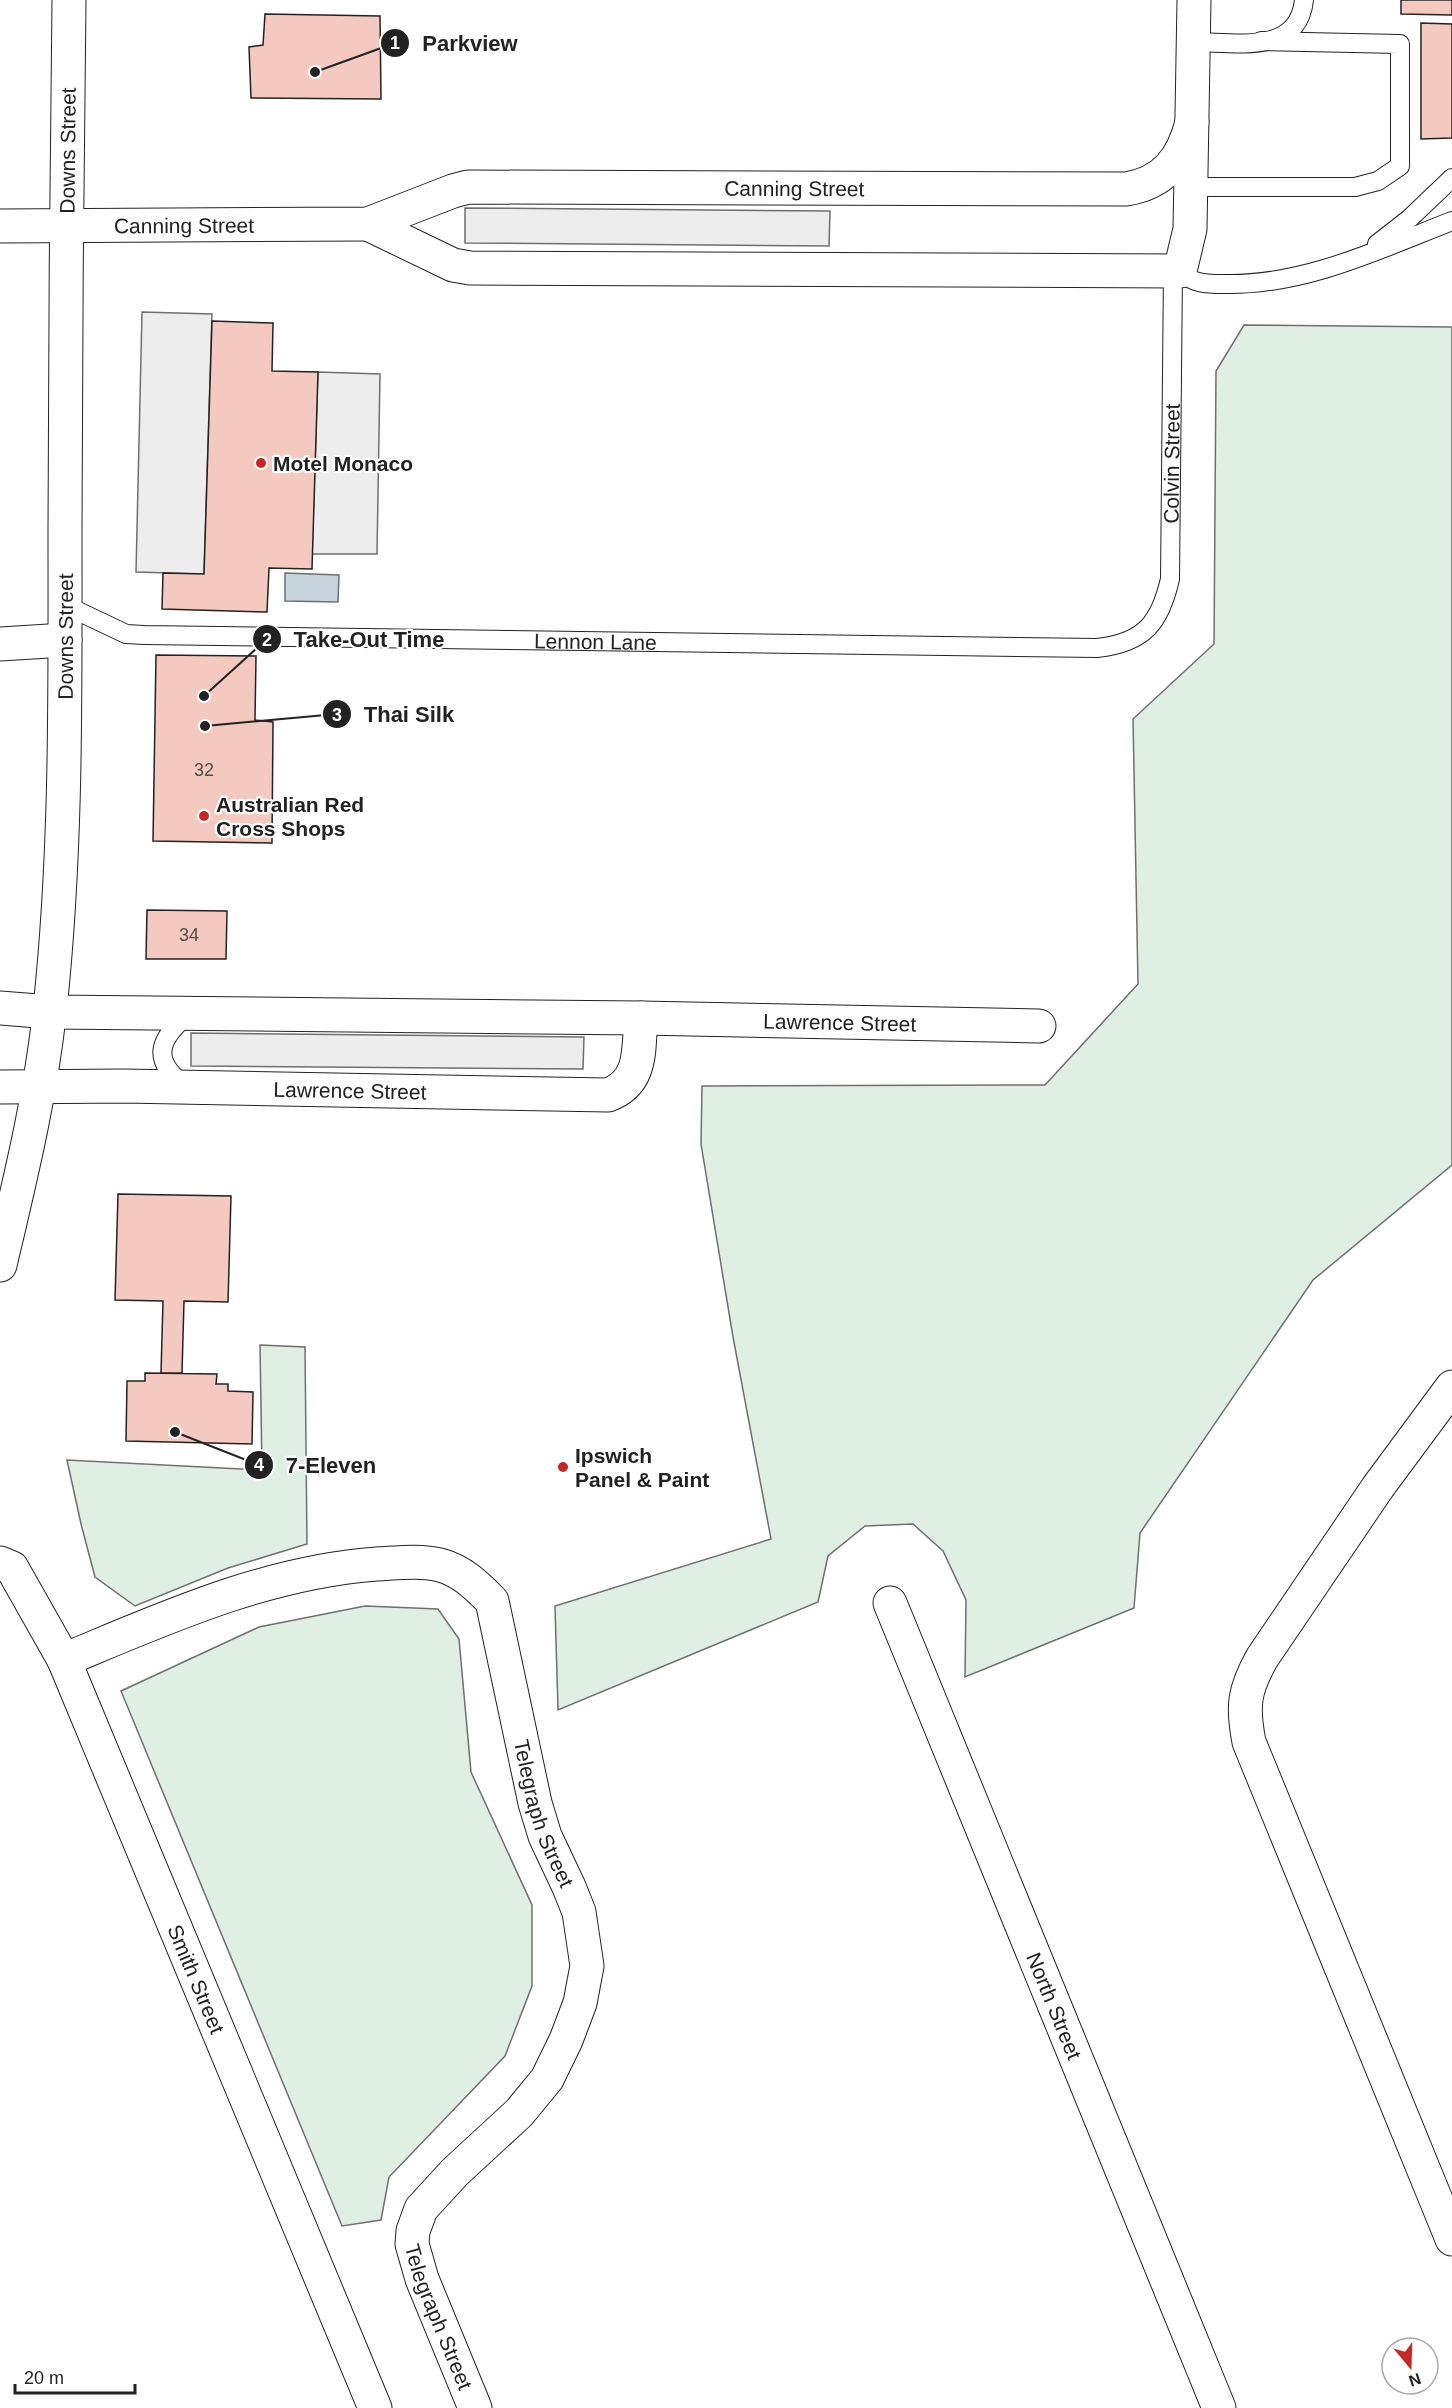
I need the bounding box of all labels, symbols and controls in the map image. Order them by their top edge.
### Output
callout: Parkview [380,23,530,63]
text: Parkview [422,31,519,56]
text: 1 [390,33,400,53]
street label: Downs Street [55,87,79,214]
street label: Canning Street [724,176,865,200]
street label: Canning Street [114,213,254,237]
street label: Colvin Street [1159,403,1183,524]
place label: Motel Monaco [273,452,413,475]
marker: Motel Monaco [254,456,268,470]
street label: Downs Street [53,573,77,700]
callout: Take-Out Time [252,619,457,659]
text: Take-Out Time [294,627,444,652]
street label: Lennon Lane [534,629,657,653]
text: 2 [262,630,272,650]
callout: Thai Silk [322,694,466,734]
text: Thai Silk [364,702,455,727]
text: 3 [332,705,342,725]
house number: 32 [194,760,214,780]
place label: Australian Red Cross Shops [216,793,364,840]
marker: Australian Red Cross Shops [197,809,211,823]
house number: 34 [179,925,199,945]
street label: Lawrence Street [763,1009,917,1035]
street label: Lawrence Street [273,1077,427,1103]
place label: Ipswich Panel & Paint [575,1444,709,1491]
callout: 7-Eleven [244,1445,388,1485]
text: 7-Eleven [286,1453,376,1478]
text: 4 [254,1455,264,1475]
marker: Ipswich Panel & Paint [556,1460,570,1474]
street label: Telegraph Street [510,1737,579,1891]
street label: Smith Street [164,1921,229,2037]
street label: North Street [1022,1949,1087,2063]
street label: Telegraph Street [401,2241,478,2393]
north arrow [1380,2336,1440,2396]
scale bar [15,2357,135,2395]
text: 20 m [24,2368,64,2388]
text: N [1406,2370,1423,2390]

